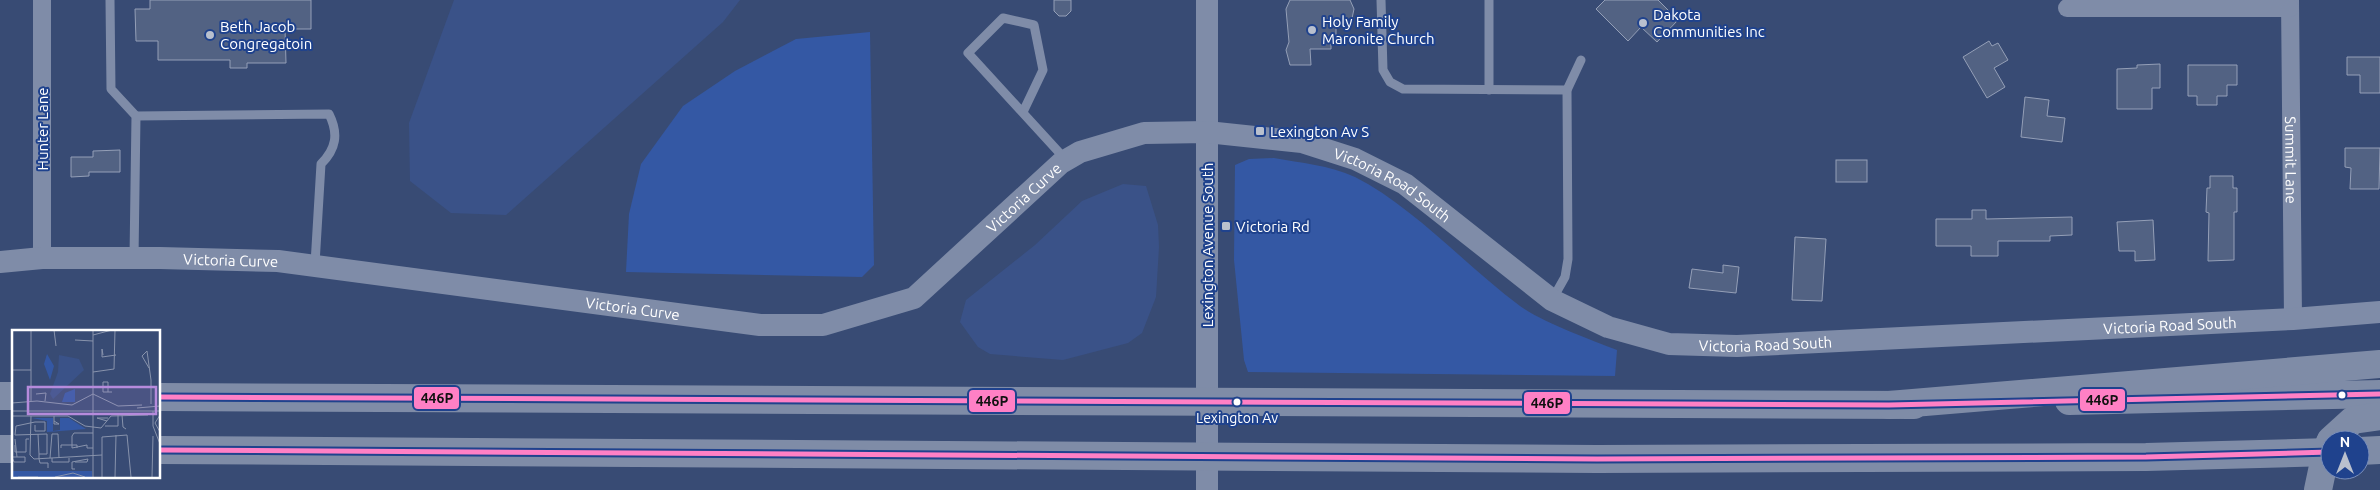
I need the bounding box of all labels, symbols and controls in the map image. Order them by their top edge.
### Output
place label: Dakota Communities Inc [1653,6,1765,40]
place label: Holy Family Maronite Church [1322,13,1435,47]
marker: Dakota Communities Inc [1637,17,1649,29]
place label: Beth Jacob Congregatoin [220,18,312,52]
marker: Holy Family Maronite Church [1306,24,1318,36]
marker: Beth Jacob Congregatoin [204,29,216,41]
street label: Hunter Lane [34,87,51,171]
street label: Summit Lane [2283,116,2300,204]
place label: Lexington Av S [1270,123,1369,140]
marker: Lexington Av S [1254,125,1266,137]
street label: Victoria Road South [1332,144,1454,225]
street label: Victoria Curve [983,159,1064,236]
street label: Lexington Avenue South [1199,163,1216,327]
place label: Victoria Rd [1236,218,1310,235]
marker: Victoria Rd [1220,220,1232,232]
street label: Victoria Curve [183,250,279,270]
street label: Victoria Curve [584,293,681,323]
street label: Victoria Road South [2103,313,2237,337]
inset map [12,330,160,478]
street label: Victoria Road South [1698,333,1833,355]
line badge: 446P [413,386,460,410]
line badge: 446P [2079,388,2126,412]
line badge: 446P [968,389,1016,413]
text: 446P [421,390,453,406]
unlabelled marker [2337,390,2347,400]
line badge: 446P [1523,391,1571,415]
text: 446P [2086,392,2118,408]
text: 446P [976,393,1008,409]
text: 446P [1531,395,1563,411]
marker: Lexington Av [1232,397,1242,407]
place label: Lexington Av [1196,410,1278,426]
north arrow [2320,430,2370,480]
text: N [2340,434,2350,450]

